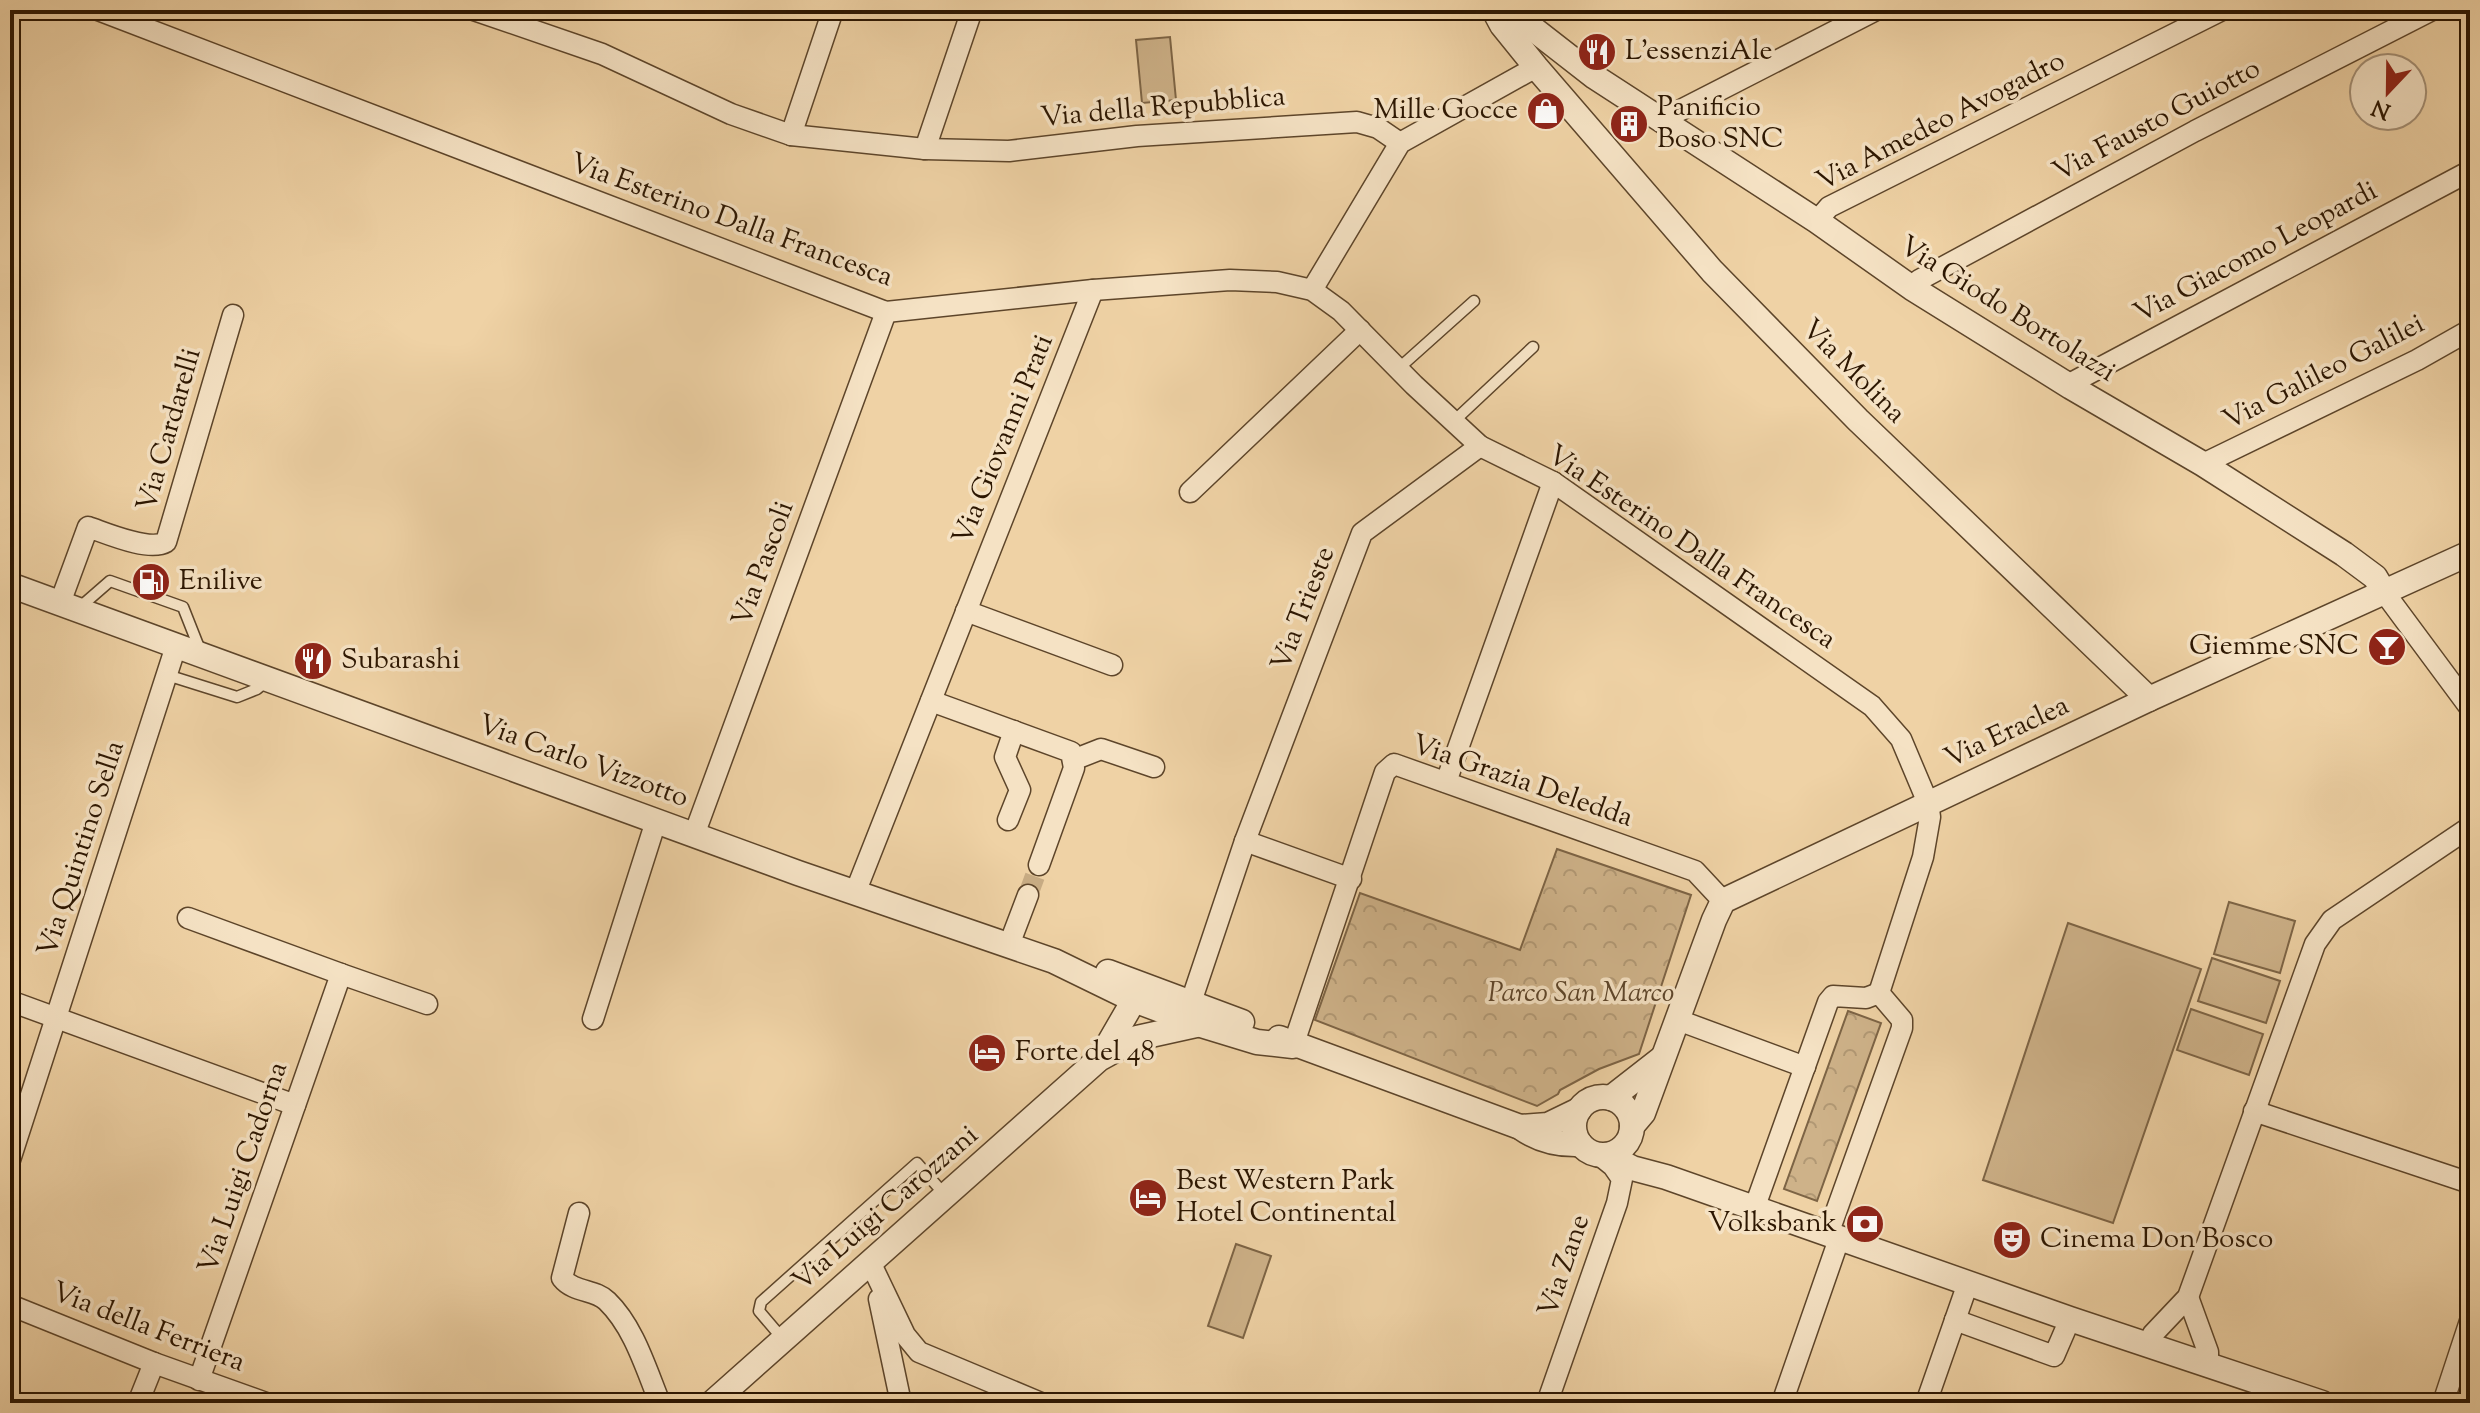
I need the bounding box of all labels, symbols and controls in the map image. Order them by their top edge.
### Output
restaurant icon: L'essenziAle [1576,31,1618,73]
place label: L'essenziAle [1625,32,1773,72]
street label: Via Amedeo Avogadro [1810,42,2072,202]
street label: Via Fausto Guiotto [2046,49,2268,193]
north arrow [2348,52,2428,132]
street label: Via della Repubblica [1039,77,1287,139]
place label: Panificio Boso SNC [1657,88,1783,160]
text: N [2367,89,2396,126]
shop icon: Mille Gocce [1525,90,1567,132]
place label: Mille Gocce [1373,91,1518,131]
building icon: Panificio Boso SNC [1608,103,1650,145]
street label: Via Esterino Dalla Francesca [564,144,898,298]
street label: Via Giacomo Leopardi [2127,172,2385,334]
street label: Via Giodo Bortolazzi [1891,227,2123,393]
street label: Via Galileo Galilei [2216,305,2432,441]
street label: Via Molina [1792,311,1914,433]
street label: Via Giovanni Prati [944,329,1064,551]
street label: Via Cardarelli [128,344,212,516]
street label: Via Esterino Dalla Francesca [1538,436,1844,660]
street label: Via Pascoli [723,496,805,632]
street label: Via Trieste [1262,541,1346,677]
fuel station icon: Enilive [130,561,172,603]
place label: Enilive [179,562,263,602]
bar icon: Giemme SNC [2366,626,2408,668]
place label: Giemme SNC [2189,627,2359,667]
restaurant icon: Subarashi [292,640,334,682]
place label: Subarashi [341,641,460,681]
street label: Via Eraclea [1938,687,2076,779]
street label: Via Carlo Vizzotto [472,705,694,819]
street label: Via Grazia Deledda [1406,725,1638,839]
street label: Via Quintino Sella [28,736,136,962]
park label: Parco San Marco [1488,974,1674,1014]
hotel icon: Forte del 48 [966,1032,1008,1074]
place label: Forte del 48 [1015,1033,1155,1073]
street label: Via Luigi Cadorna [189,1057,299,1279]
street label: Via Luigi Carozzani [784,1117,988,1301]
place label: Best Western Park Hotel Continental [1176,1162,1397,1234]
hotel icon: Best Western Park Hotel Continental [1127,1177,1169,1219]
bank icon: Volksbank [1844,1203,1886,1245]
place label: Volksbank [1708,1204,1837,1244]
street label: Via Zane [1529,1209,1601,1323]
theatre icon: Cinema Don Bosco [1991,1219,2033,1261]
place label: Cinema Don Bosco [2040,1220,2273,1260]
street label: Via della Ferriera [46,1273,251,1383]

